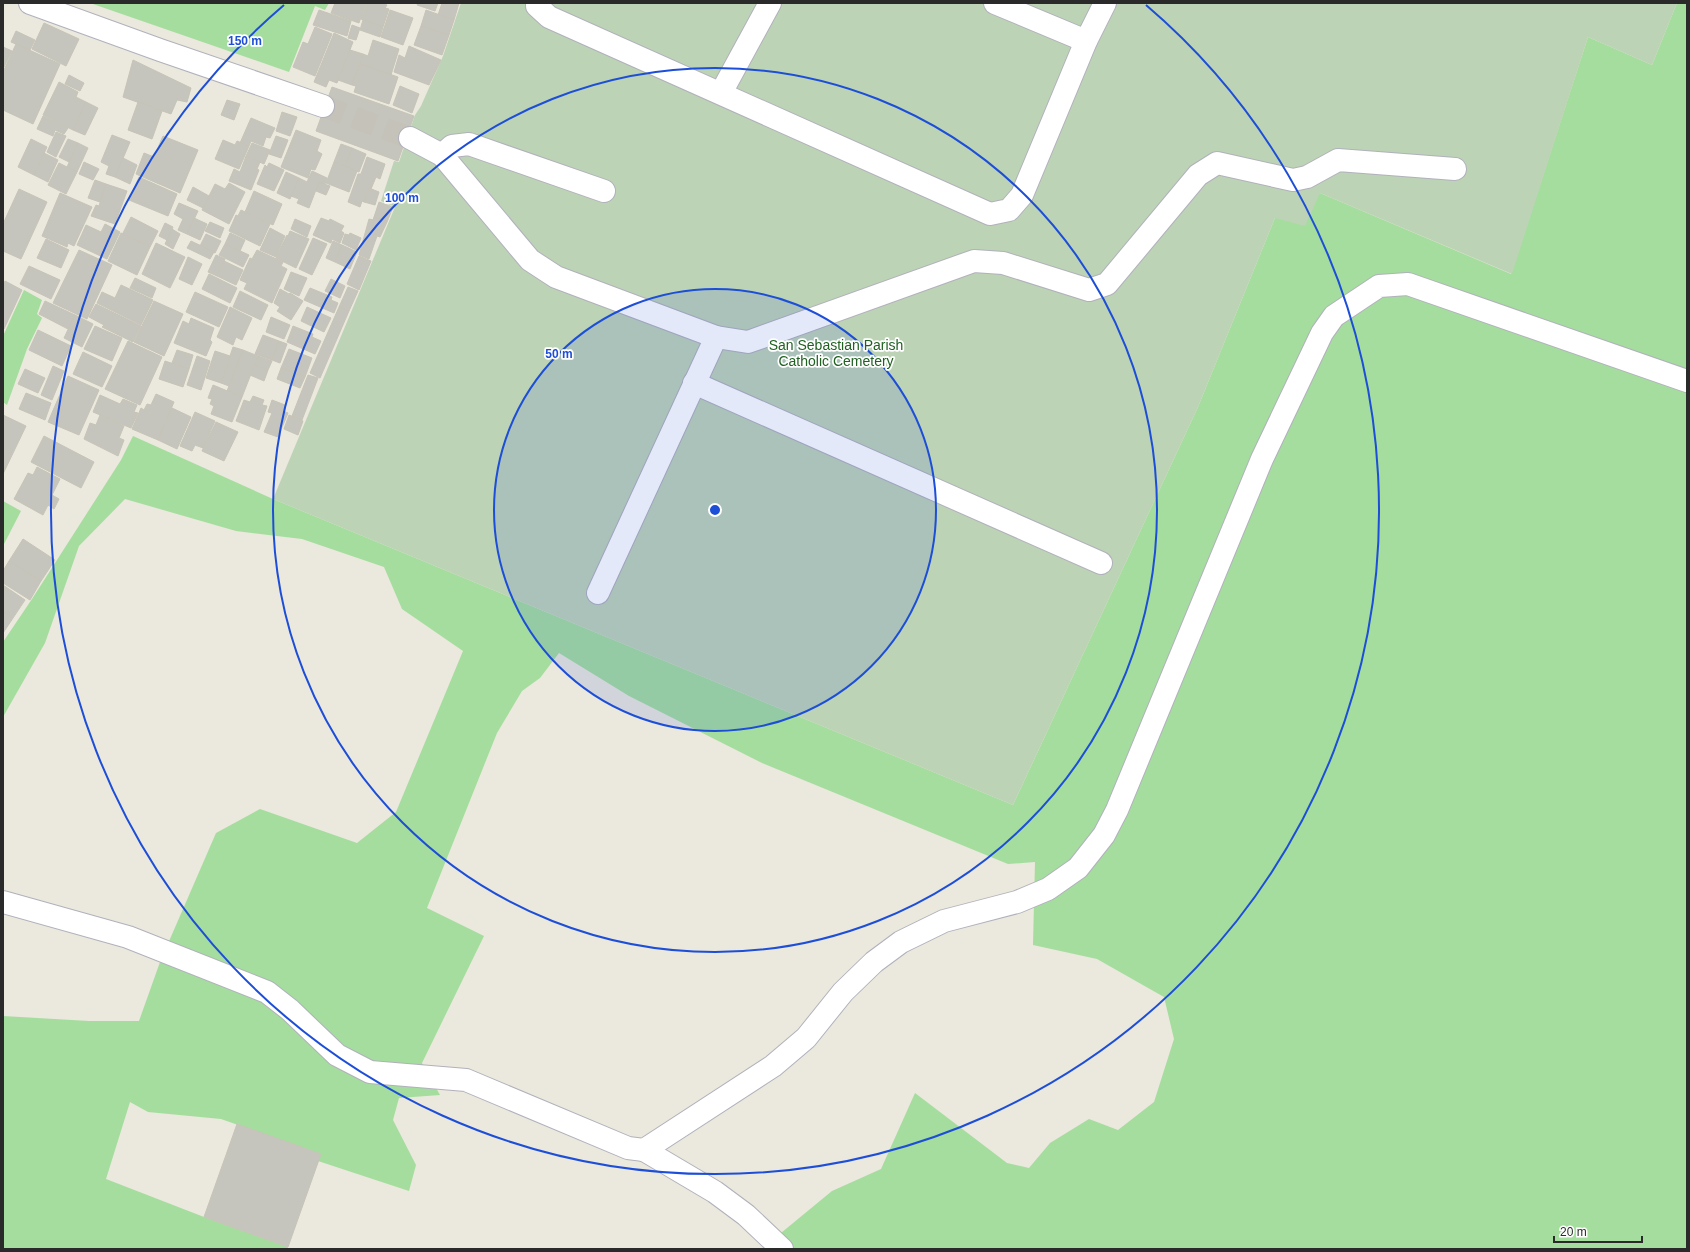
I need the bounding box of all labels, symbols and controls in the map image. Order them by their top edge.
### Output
text: 150 m [228,34,262,48]
text: 100 m [385,191,419,205]
park label: San Sebastian Parish Catholic Cemetery [769,337,903,369]
text: 50 m [545,347,573,361]
centre of rings [708,503,722,517]
scale bar [1554,1218,1642,1244]
text: 20 m [1560,1225,1587,1239]

